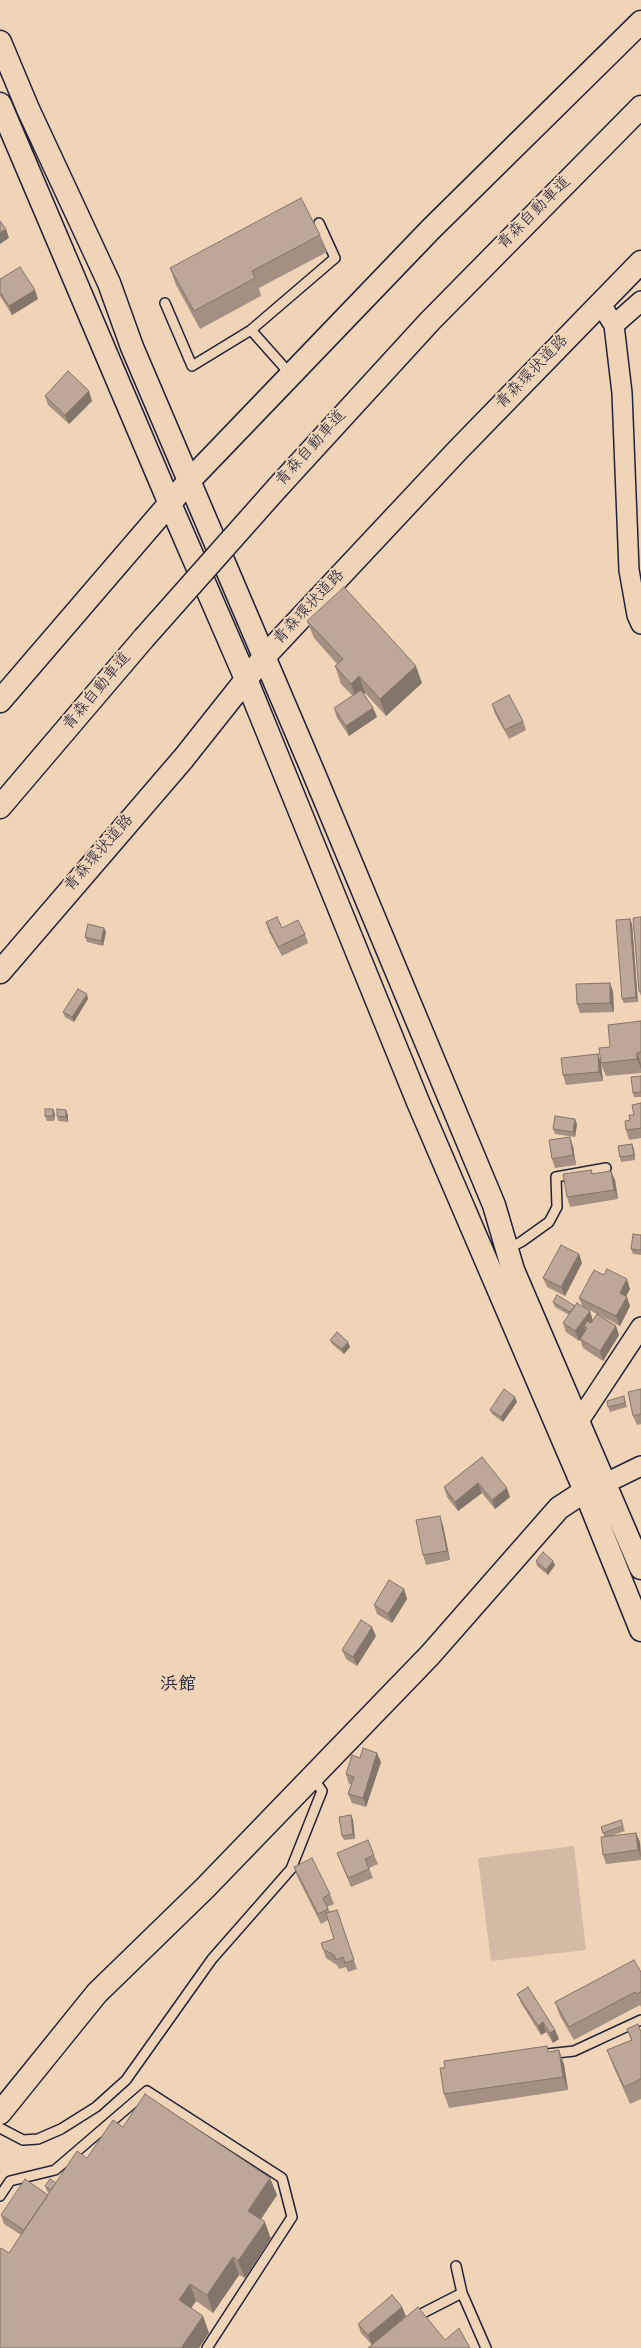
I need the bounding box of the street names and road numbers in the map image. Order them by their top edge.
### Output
street label: 青森自動車道 [494,173,576,255]
street label: 青森環状道路 [493,332,573,414]
street label: 青森自動車道 [273,407,351,491]
street label: 青森環状道路 [270,566,350,650]
street label: 青森自動車道 [60,649,136,735]
street label: 青森環状道路 [61,811,139,897]

